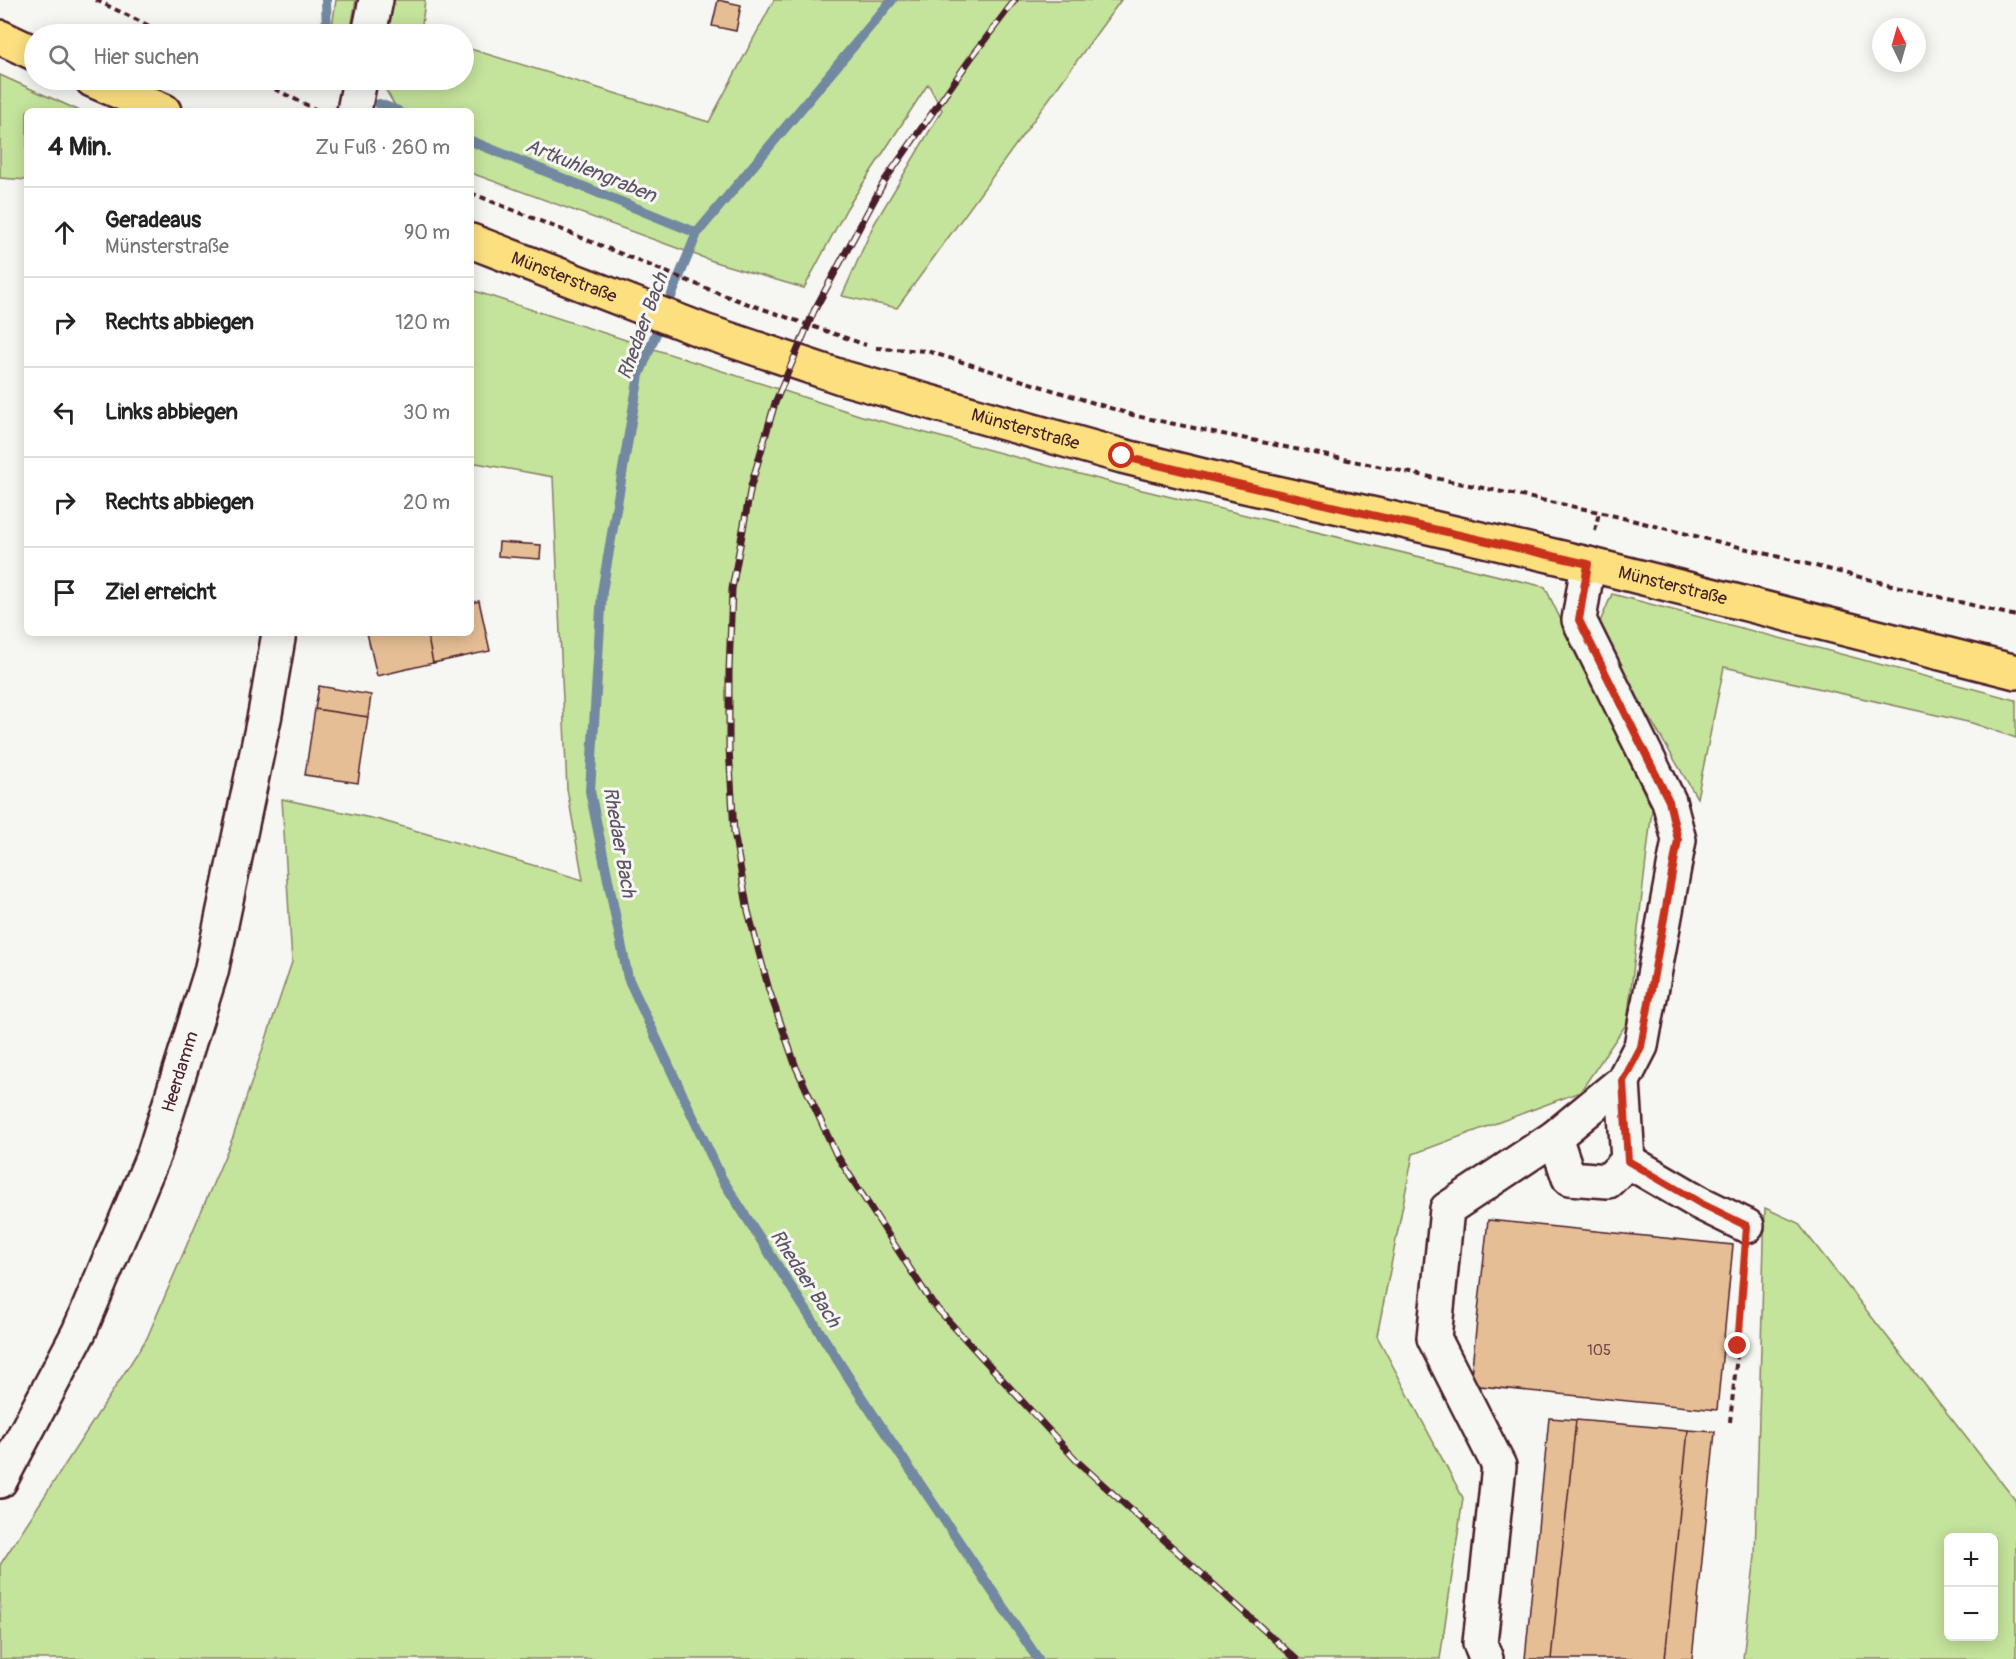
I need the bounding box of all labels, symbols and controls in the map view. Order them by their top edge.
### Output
north arrow [1872,18,1926,72]
search box [24,24,474,90]
icon: search [45,41,78,74]
text: Hier suchen [93,43,199,71]
text: 4 Min. [48,131,112,163]
water label: Artkuhlengraben [522,133,661,209]
text: Zu Fuß · 260 m [315,135,450,160]
text: Geradeaus [105,206,201,234]
icon: ahead [48,216,81,249]
text: 90 m [404,220,450,245]
text: Münsterstraße [105,234,229,259]
street label: Münsterstraße [508,247,620,308]
water label: Rhedaer Bach [612,268,674,383]
icon: right [48,306,81,339]
text: Rechts abbiegen [105,308,254,336]
text: 120 m [395,310,450,335]
icon: left [48,396,81,429]
text: Links abbiegen [105,398,238,426]
text: 30 m [403,400,450,425]
street label: Münsterstraße [969,403,1082,456]
route start [1108,442,1134,468]
icon: right [48,486,81,519]
text: Rechts abbiegen [105,488,254,516]
text: 20 m [403,490,450,515]
street label: Münsterstraße [1616,561,1730,611]
icon: arrive [48,576,81,609]
text: Ziel erreicht [105,578,216,606]
water label: Rhedaer Bach [598,785,642,901]
street label: Heerdamm [157,1029,204,1115]
water label: Rhedaer Bach [765,1225,847,1333]
route end [1724,1332,1750,1358]
house number: 105 [1587,1341,1611,1360]
map controls [1944,1533,1998,1641]
button: + [1944,1533,1998,1587]
button: − [1944,1587,1998,1641]

